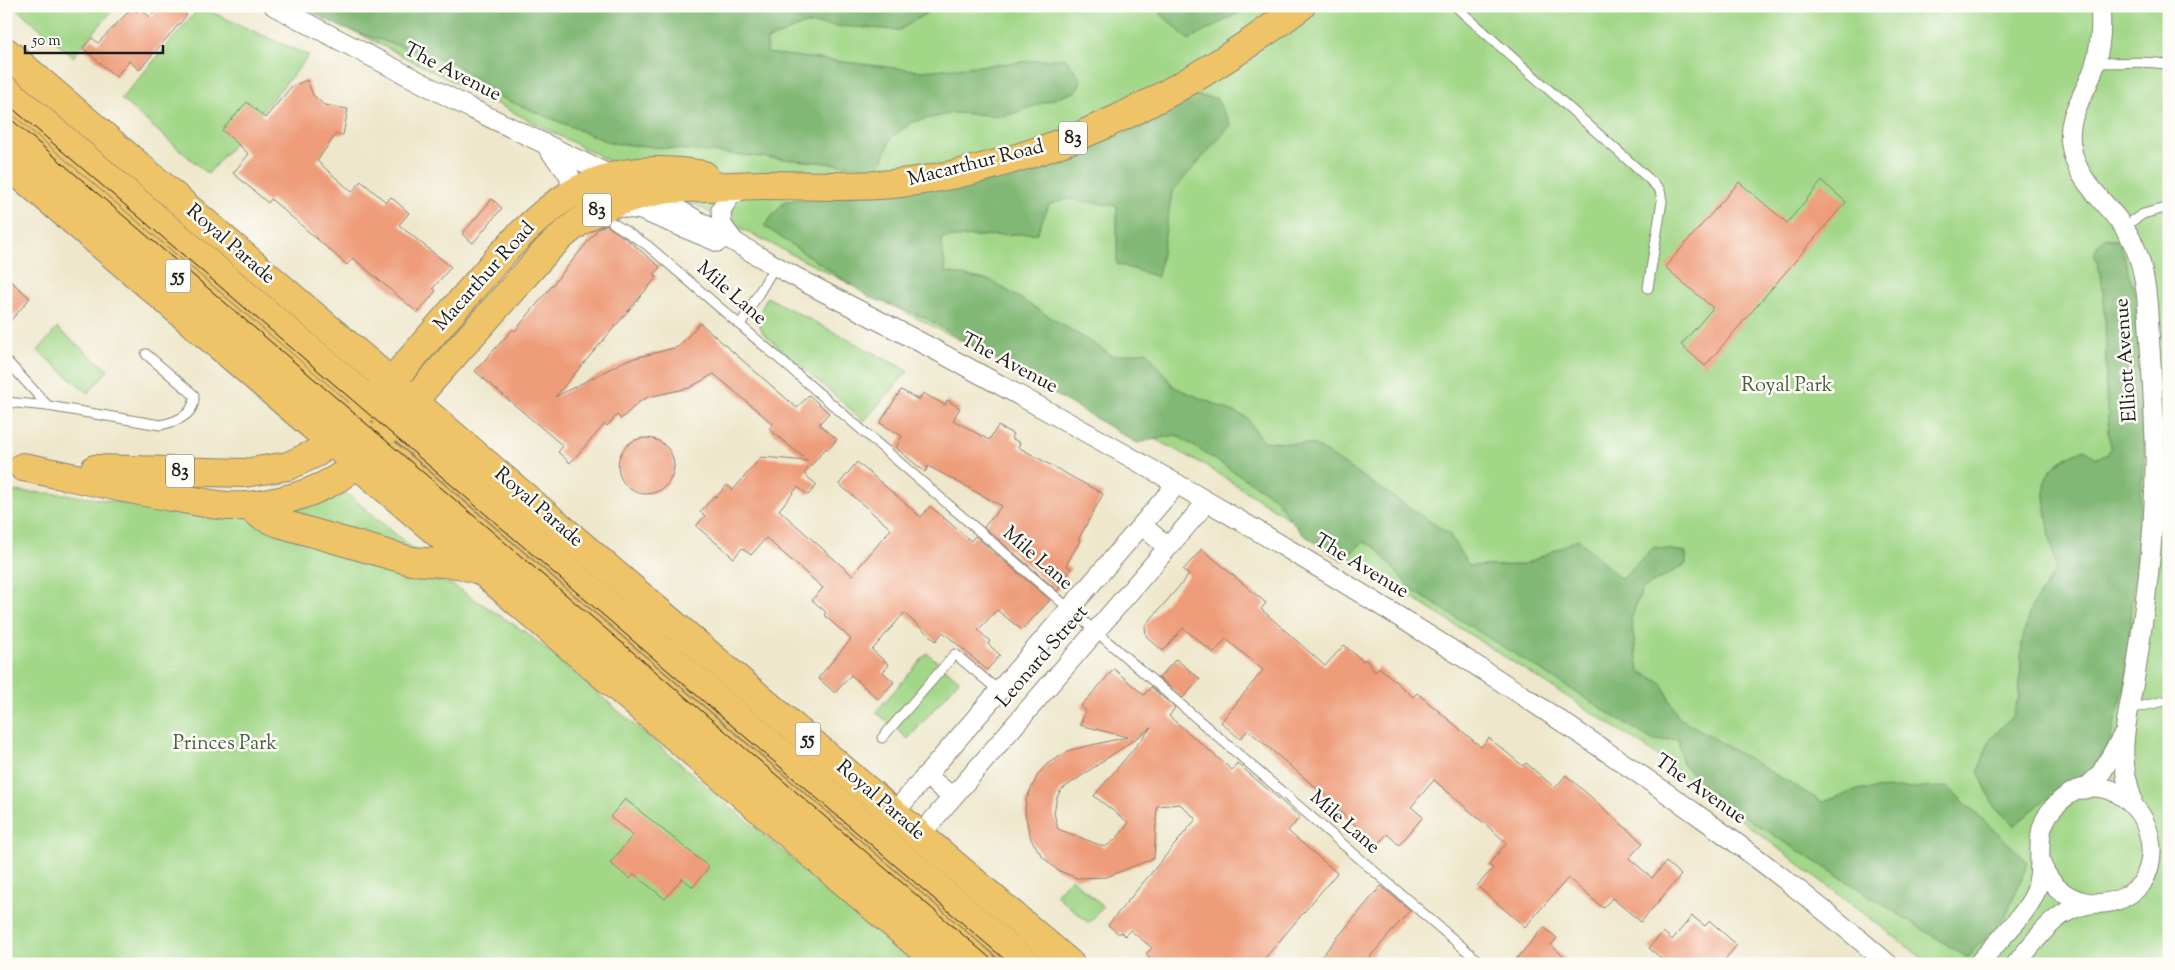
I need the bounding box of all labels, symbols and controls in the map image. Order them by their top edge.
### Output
scale bar [25,22,162,54]
text: 50 m [31,31,61,52]
street label: The Avenue [398,36,506,110]
road number: 83 [1059,122,1087,154]
street label: Macarthur Road [905,133,1047,195]
road number: 83 [583,194,611,226]
street label: Royal Parade [179,198,281,292]
street label: Macarthur Road [428,215,542,339]
street label: Mile Lane [689,255,773,333]
road number: 55 [166,260,190,292]
street label: Elliott Avenue [2108,297,2146,423]
street label: The Avenue [955,326,1063,402]
park label: Royal Park [1741,372,1833,401]
road number: 83 [166,454,194,488]
street label: Royal Parade [487,461,589,555]
street label: Mile Lane [995,520,1079,598]
street label: The Avenue [1308,527,1414,607]
street label: Leonard Street [990,599,1096,715]
road number: 55 [796,722,820,756]
park label: Princes Park [173,730,277,759]
street label: The Avenue [1648,748,1752,832]
street label: Royal Parade [829,754,931,848]
street label: Mile Lane [1302,784,1386,862]

